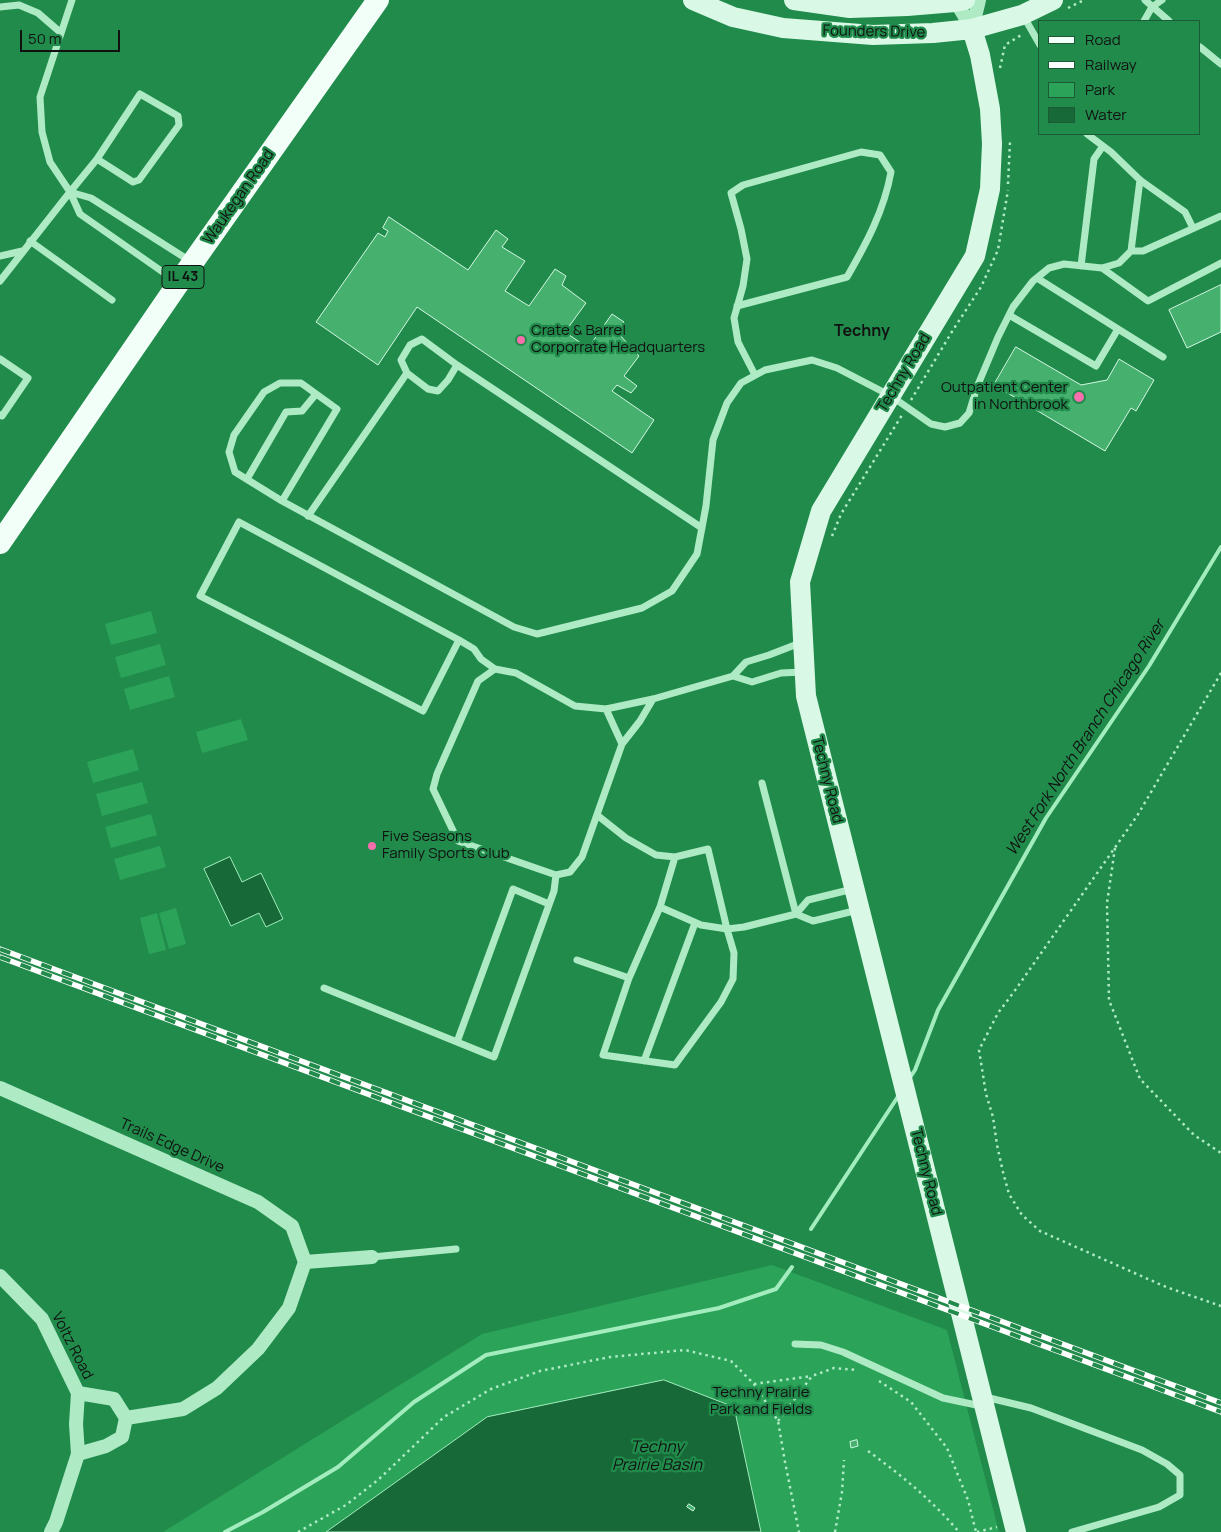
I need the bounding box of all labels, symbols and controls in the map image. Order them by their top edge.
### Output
scale bar [22,20,122,52]
legend [1038,20,1201,135]
street label: Founders Drive [823,22,925,42]
text: 50 m [28,28,62,49]
text: Road [1085,29,1121,50]
text: Railway [1085,54,1137,75]
text: Park [1085,79,1115,100]
text: Water [1085,104,1127,125]
street label: Waukegan Road [200,146,278,248]
road number: IL 43 [162,266,204,288]
place label: Crate & Barrel Corporrate Headquarters [531,322,705,357]
district label: Techny [834,322,890,342]
street label: Techny Road [873,330,935,416]
marker: Crate & Barrel Corporrate Headquarters [515,334,527,346]
place label: Outpatient Center in Northbrook [941,379,1068,414]
marker: Outpatient Center in Northbrook [1072,390,1086,404]
water label: West Fork North Branch Chicago River [1002,617,1170,859]
street label: Techny Road [808,735,846,825]
place label: Five Seasons Family Sports Club [382,828,510,863]
marker: Five Seasons Family Sports Club [366,840,378,852]
street label: Trails Edge Drive [117,1115,227,1177]
street label: Techny Road [907,1127,945,1217]
street label: Voltz Road [47,1309,97,1383]
park label: Techny Prairie Park and Fields [710,1384,812,1419]
water label: Techny Prairie Basin [612,1438,702,1476]

